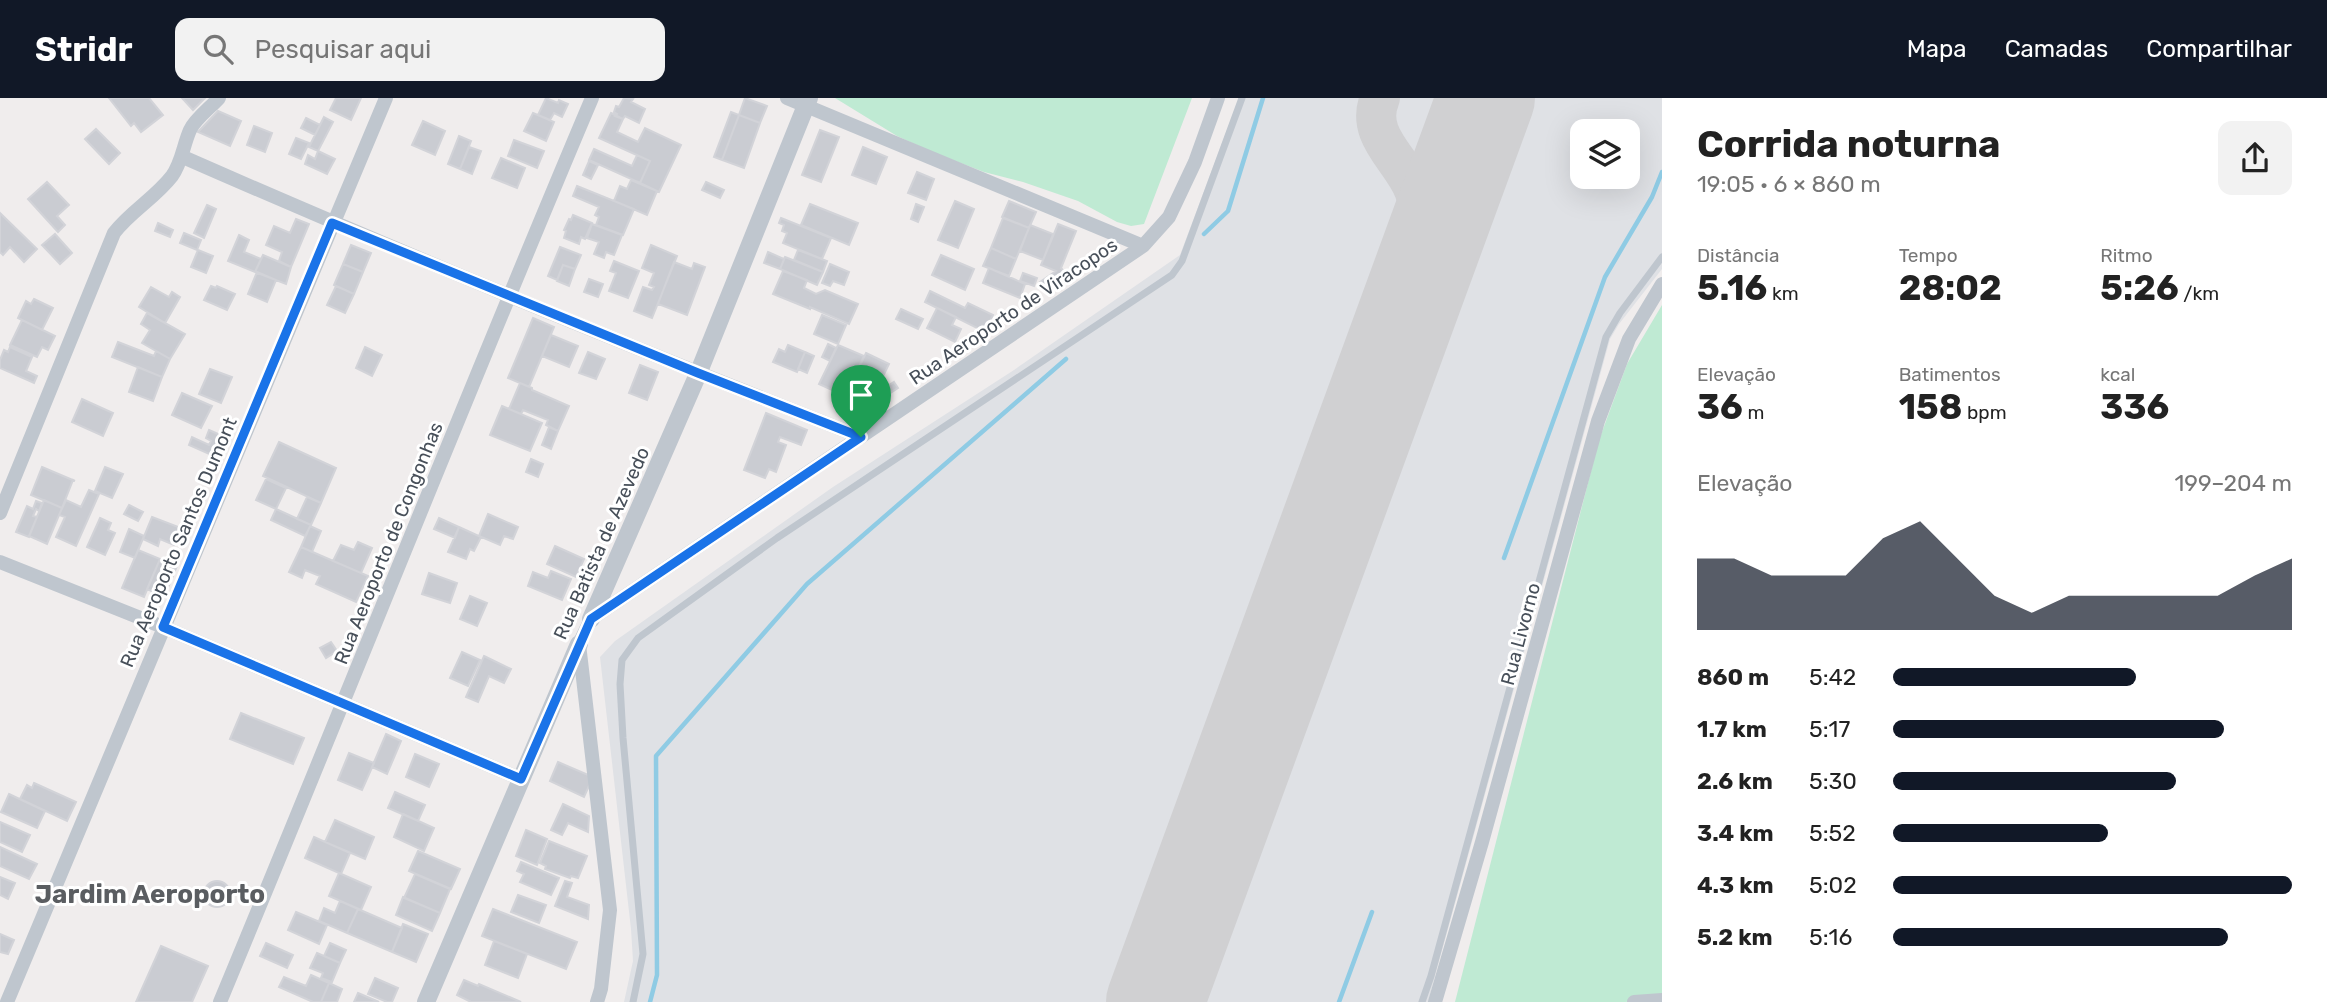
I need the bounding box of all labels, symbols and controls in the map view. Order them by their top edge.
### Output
search box [175,18,665,81]
text: Stridr [35,30,133,69]
icon: search [199,30,237,68]
text: Pesquisar aqui [255,34,431,65]
text: Mapa [1907,35,1967,63]
text: Camadas [2005,35,2108,63]
text: Compartilhar [2146,35,2292,63]
map controls [1570,119,1640,189]
button: layers [1570,119,1640,189]
text: Corrida noturna [1697,121,2001,167]
button: share [2218,121,2292,195]
text: 19:05 · 6 × 860 m [1697,170,1881,198]
street label: Rua Aeroporto de Viracopos [905,233,1122,390]
text: Distância [1697,244,1779,267]
text: Tempo [1899,244,1958,267]
text: Ritmo [2100,244,2153,267]
text: 5.16 [1697,267,1767,309]
text: 28:02 [1899,267,2002,309]
text: 5:26 [2100,267,2179,309]
text: km [1767,282,1799,305]
text: /km [2179,282,2219,305]
text: Elevação [1697,363,1776,386]
text: Batimentos [1899,363,2001,386]
text: kcal [2100,363,2135,386]
pin [831,365,891,437]
icon: arrive [842,376,880,414]
text: 36 [1697,386,1743,428]
text: 158 [1899,386,1962,428]
text: 336 [2100,386,2169,428]
text: m [1743,401,1764,424]
text: bpm [1962,401,2007,424]
street label: Rua Aeroporto Santos Dumont [115,413,242,671]
street label: Rua Aeroporto de Congonhas [329,419,448,668]
street label: Rua Batista de Azevedo [549,443,654,643]
text: Elevação [1697,469,1793,497]
text: 199–204 m [2174,469,2292,497]
street label: Rua Livorno [1496,580,1545,688]
text: 860 m [1697,663,1769,691]
text: 5:42 [1809,663,1856,691]
text: 1.7 km [1697,715,1767,743]
text: 5:17 [1809,715,1850,743]
text: 2.6 km [1697,767,1773,795]
text: 5:30 [1809,767,1857,795]
text: 3.4 km [1697,819,1774,847]
text: 5:52 [1809,819,1856,847]
text: 4.3 km [1697,871,1774,899]
text: 5:02 [1809,871,1857,899]
district label: Jardim Aeroporto [35,879,265,910]
text: 5.2 km [1697,923,1773,951]
text: 5:16 [1809,923,1852,951]

